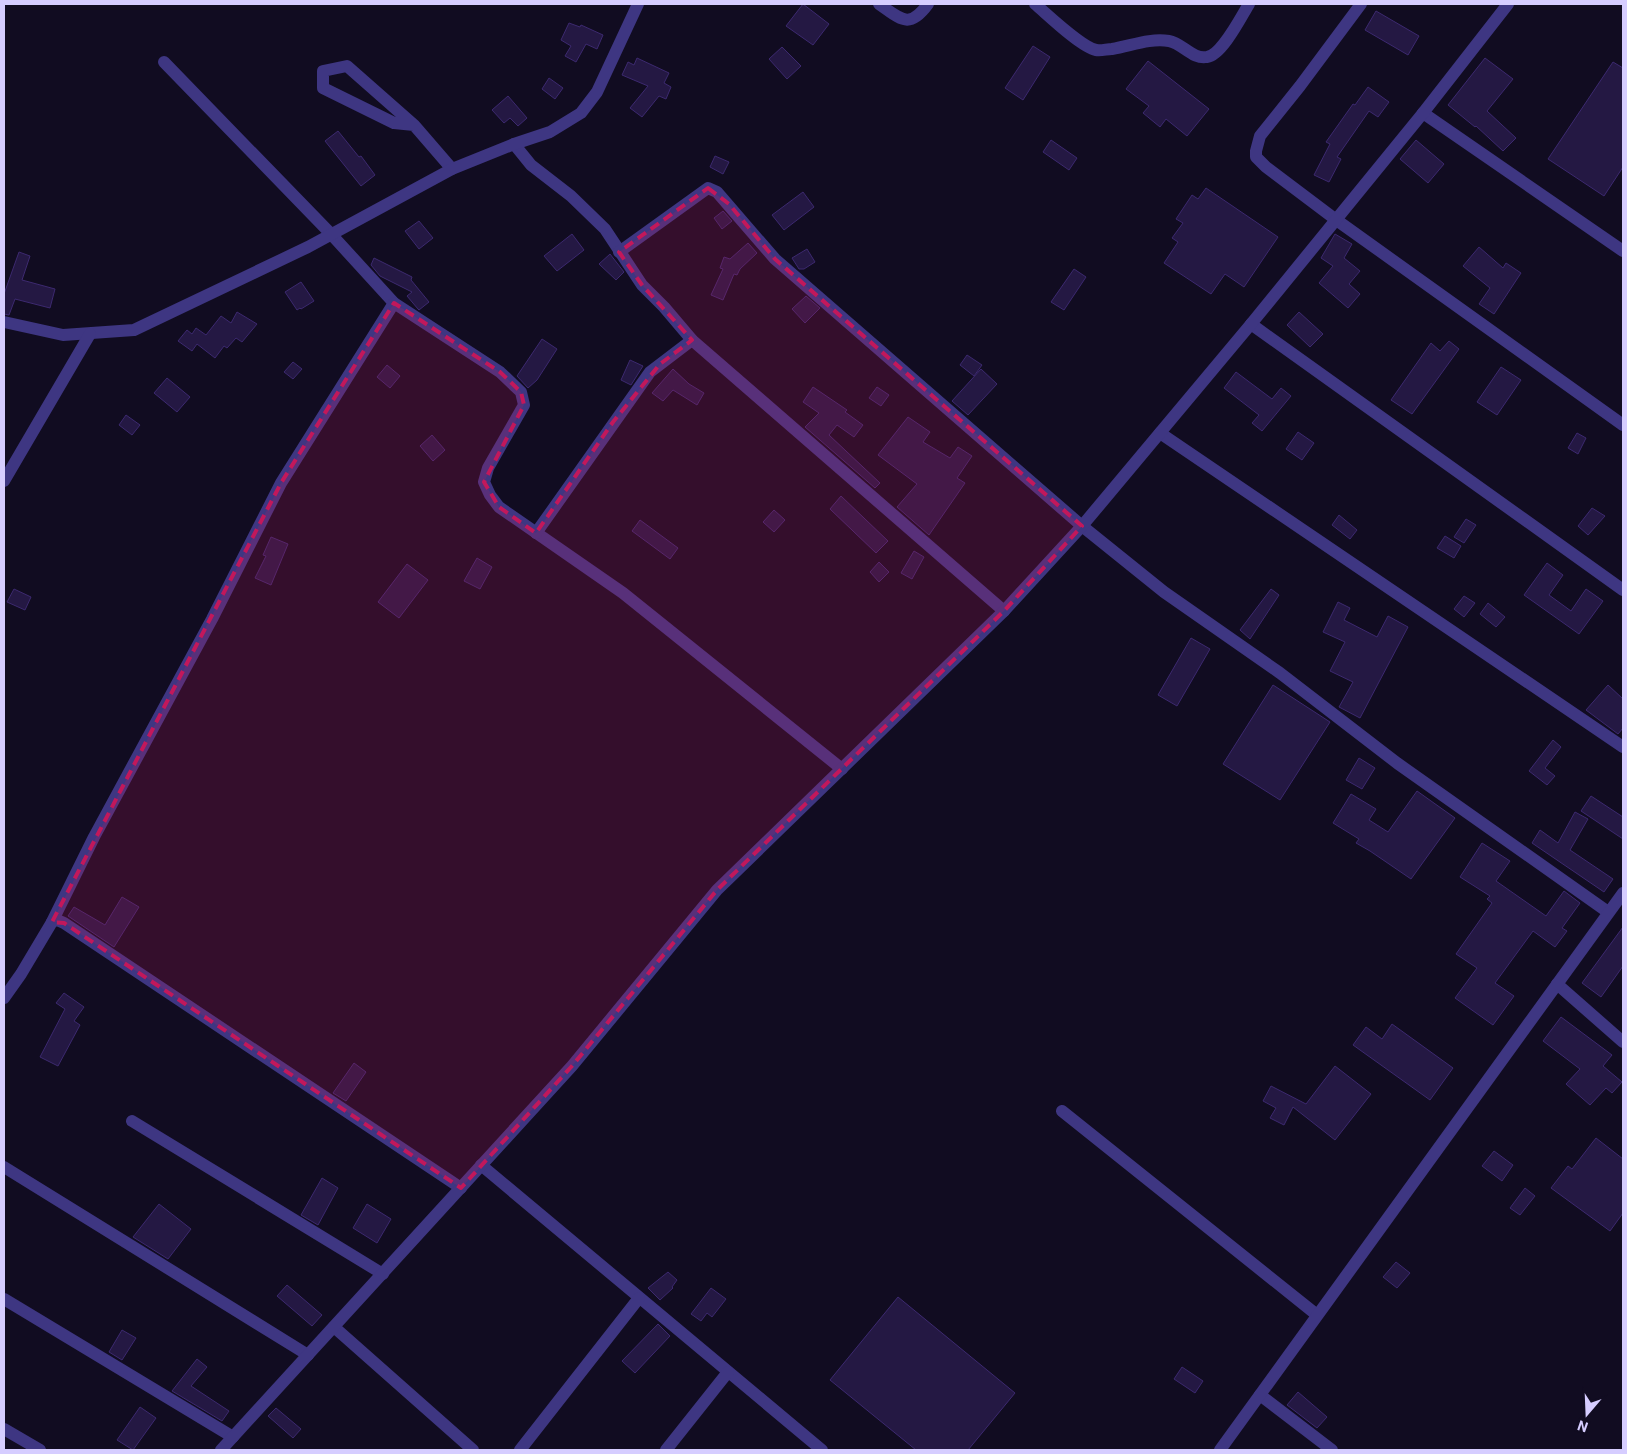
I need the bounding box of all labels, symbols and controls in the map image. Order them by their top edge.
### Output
north arrow [1562,1389,1612,1439]
text: N [1575,1417,1590,1435]

